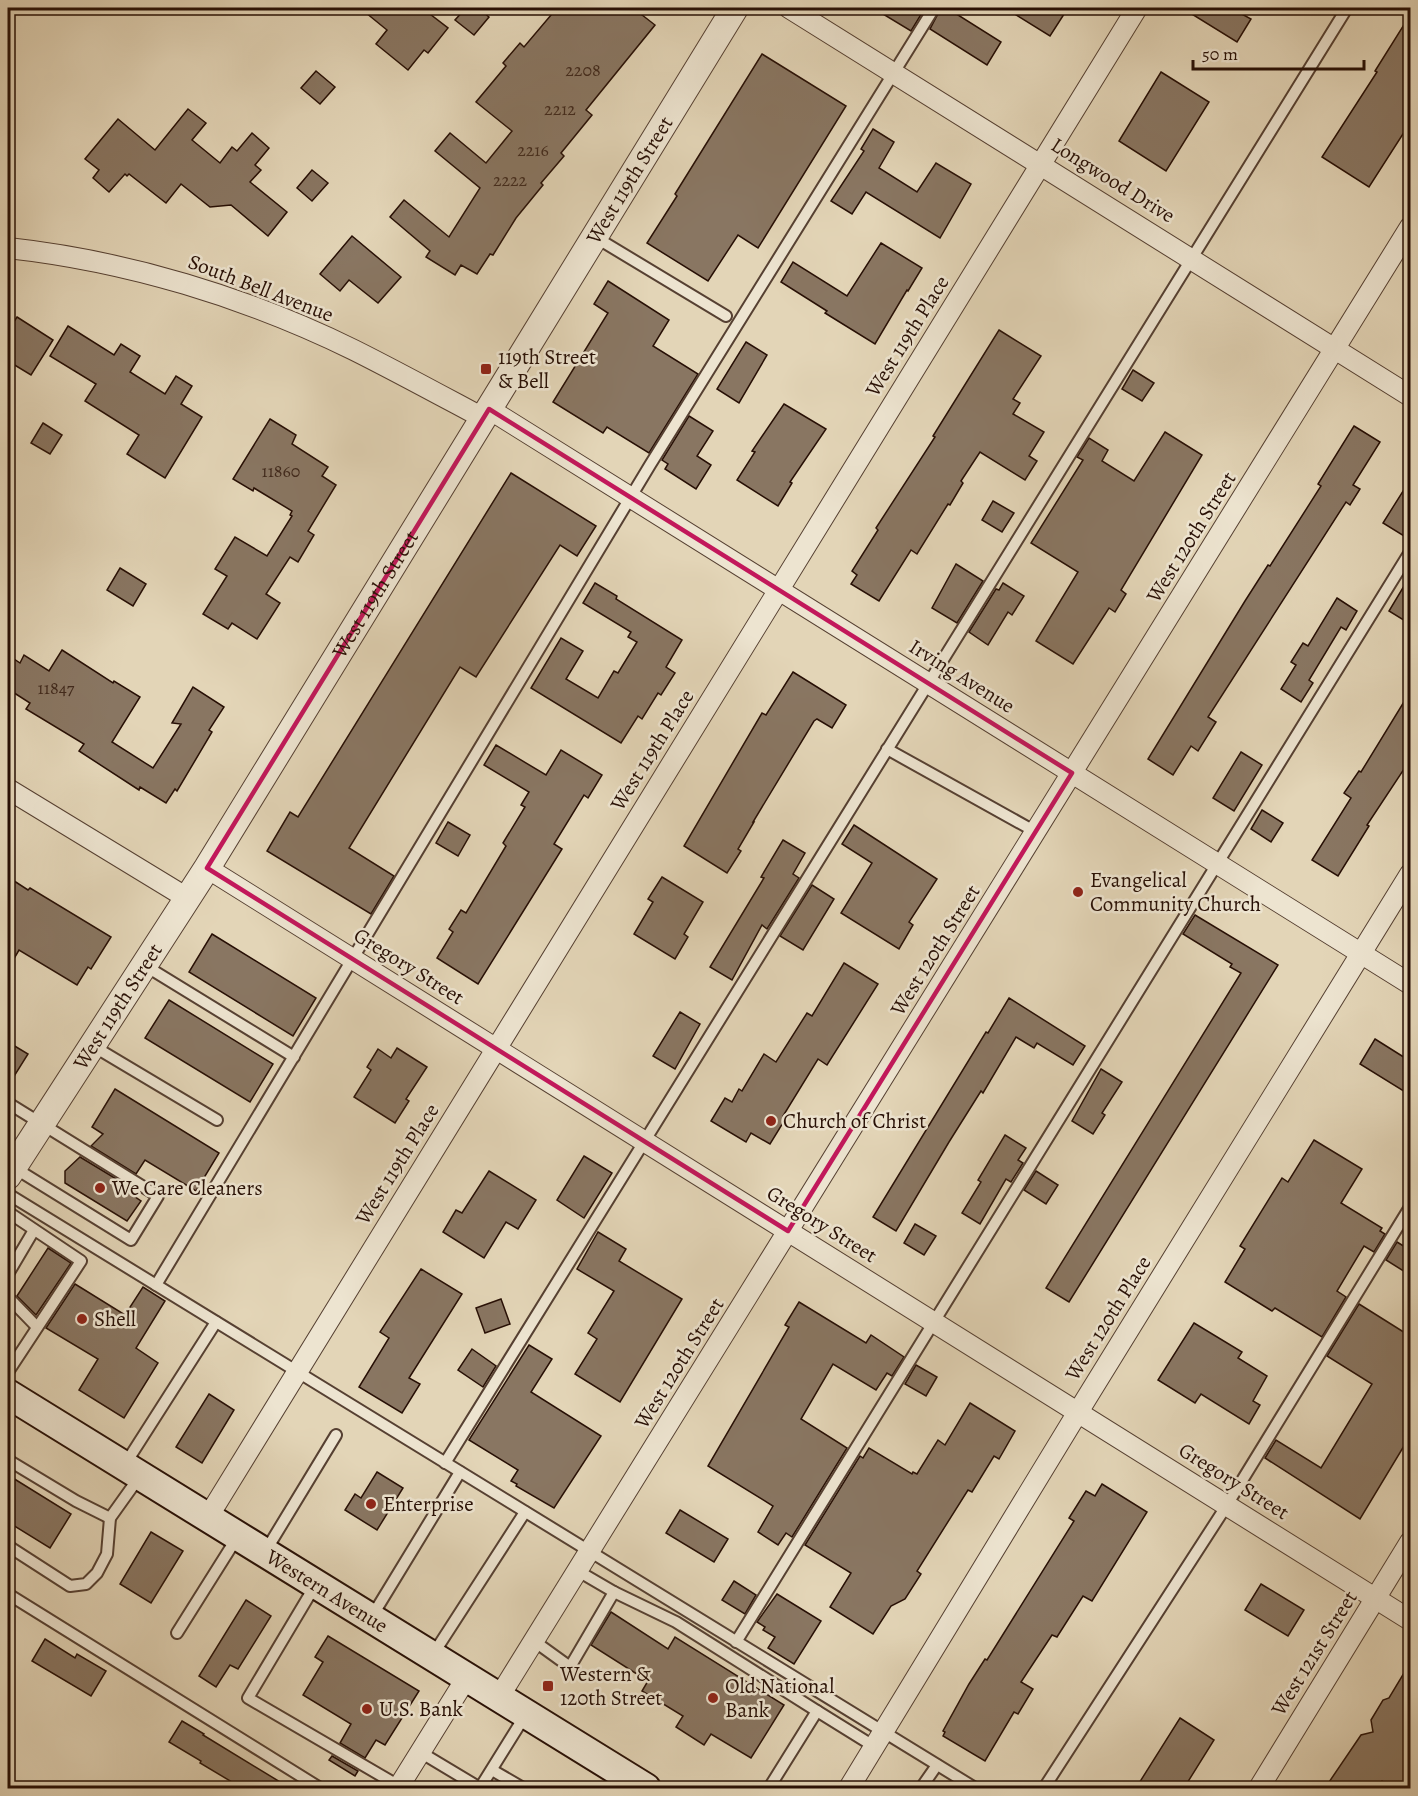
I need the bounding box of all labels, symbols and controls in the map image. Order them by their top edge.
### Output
scale bar [1193,33,1364,71]
text: 50 m [1202,42,1238,66]
house number: 2208 [565,58,601,82]
house number: 2212 [544,97,576,121]
street label: West 119th Street [579,111,679,250]
street label: Longwood Drive [1046,131,1180,229]
house number: 2216 [517,138,549,162]
house number: 2222 [493,168,528,192]
street label: South Bell Avenue [184,247,338,329]
street label: West 119th Place [858,270,955,403]
place label: 119th Street & Bell [498,343,596,395]
marker: 119th Street & Bell [479,362,493,376]
house number: 11860 [262,459,300,483]
street label: West 120th Street [1139,466,1242,609]
street label: West 119th Street [325,525,425,664]
street label: Irving Avenue [904,632,1020,720]
house number: 11847 [38,676,75,700]
street label: West 119th Place [603,684,700,817]
place label: Evangelical Community Church [1090,866,1261,918]
street label: West 120th Street [883,879,986,1022]
marker: Evangelical Community Church [1071,885,1085,899]
street label: Gregory Street [349,921,470,1011]
street label: West 119th Street [66,938,169,1076]
street label: West 119th Place [348,1098,445,1231]
place label: Church of Christ [783,1107,926,1135]
marker: Church of Christ [764,1114,778,1128]
place label: We Care Cleaners [111,1174,263,1202]
street label: Gregory Street [762,1179,883,1269]
marker: We Care Cleaners [93,1181,107,1195]
street label: West 120th Place [1058,1250,1158,1387]
street label: West 120th Street [627,1292,730,1435]
place label: Shell [94,1305,136,1333]
marker: Shell [75,1312,89,1326]
street label: Gregory Street [1174,1436,1295,1526]
place label: Enterprise [383,1490,474,1518]
marker: Enterprise [364,1497,378,1511]
street label: Western Avenue [260,1542,393,1639]
street label: West 121st Street [1264,1585,1364,1722]
place label: Western & 120th Street [559,1660,662,1712]
place label: Old National Bank [725,1672,834,1724]
marker: Western & 120th Street [541,1679,555,1693]
marker: Old National Bank [706,1691,720,1705]
place label: U.S. Bank [379,1695,463,1723]
marker: U.S. Bank [360,1702,374,1716]

